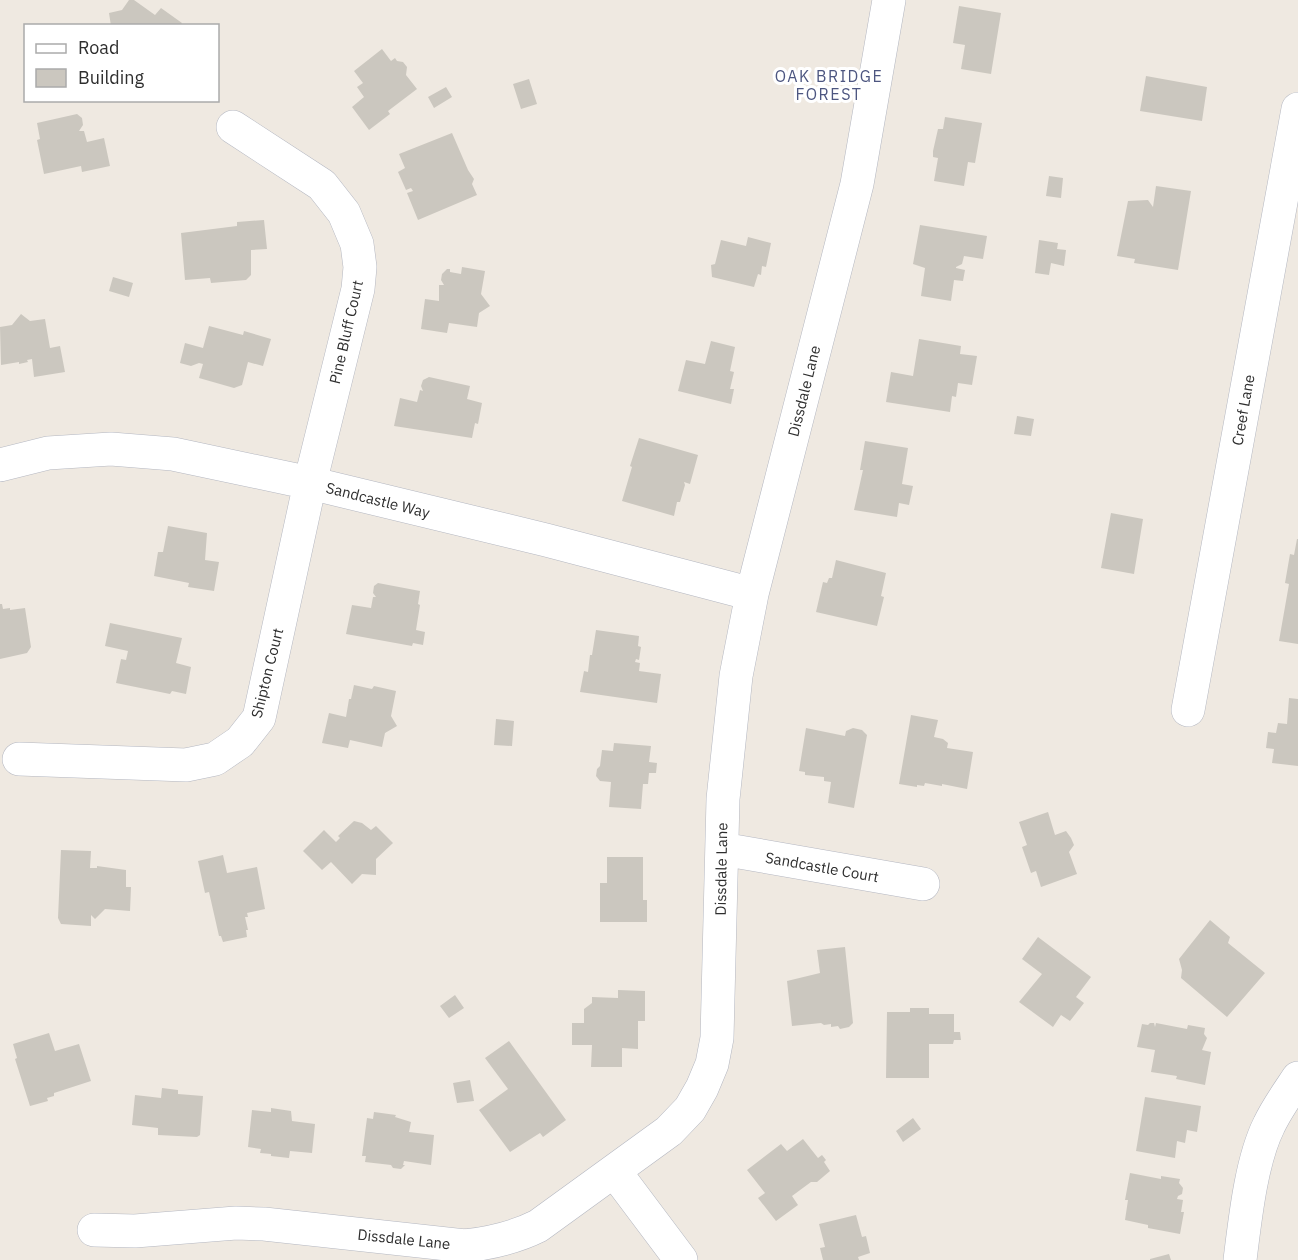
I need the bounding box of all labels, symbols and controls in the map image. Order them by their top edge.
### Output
legend [24,24,219,102]
text: Road [78,36,119,59]
text: Building [78,66,145,89]
district label: OAK BRIDGE FOREST [775,66,883,104]
street label: Pine Bluff Court [325,278,367,386]
street label: Dissdale Lane [784,343,824,439]
street label: Creef Lane [1227,373,1259,447]
street label: Sandcastle Way [324,478,432,522]
street label: Shipton Court [247,626,287,720]
street label: Dissdale Lane [711,822,731,916]
street label: Sandcastle Court [764,848,880,886]
street label: Dissdale Lane [357,1225,451,1253]

